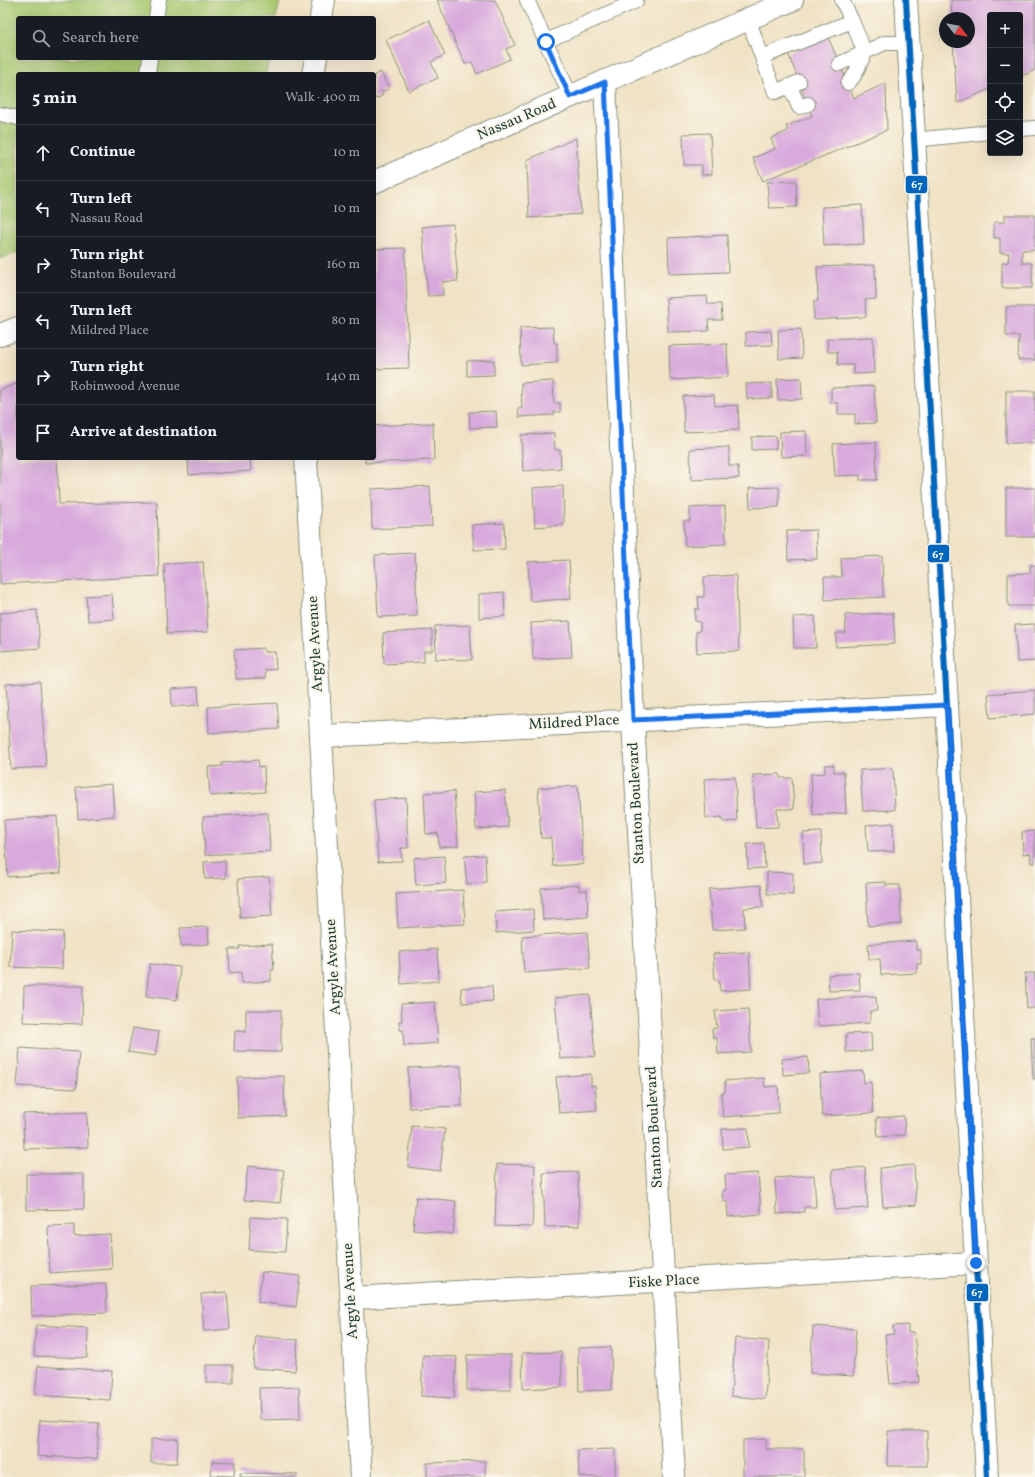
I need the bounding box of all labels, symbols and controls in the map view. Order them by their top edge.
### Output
north arrow [939,12,975,48]
map controls [987,12,1023,156]
button: + [987,12,1023,48]
search box [16,16,376,60]
icon: search [30,27,52,49]
text: Search here [62,28,139,49]
route start [537,33,555,51]
button: − [987,48,1023,84]
button: locate [987,84,1023,120]
text: 5 min [32,87,77,110]
text: Walk · 400 m [285,89,360,107]
street label: Nassau Road [474,94,560,146]
button: layers [987,120,1023,156]
icon: ahead [32,142,54,164]
text: Continue [70,142,135,163]
text: 10 m [333,144,360,162]
line badge: 67 [905,175,928,194]
text: 67 [911,178,923,193]
text: Turn left [70,189,132,210]
icon: left [32,198,54,220]
text: 10 m [333,200,360,218]
text: Nassau Road [70,210,143,228]
text: Turn right [70,245,144,266]
icon: right [32,254,54,276]
text: 160 m [326,256,360,274]
text: Stanton Boulevard [70,266,176,284]
text: Turn left [70,301,132,322]
icon: left [32,310,54,332]
text: 80 m [331,312,360,330]
text: Mildred Place [70,322,149,340]
text: Turn right [70,357,144,378]
icon: right [32,366,54,388]
text: 140 m [326,368,360,386]
text: Robinwood Avenue [70,378,180,396]
icon: arrive [32,422,54,444]
text: Arrive at destination [70,422,217,443]
line badge: 67 [927,544,950,563]
text: 67 [932,548,944,563]
street label: Argyle Avenue [303,595,329,693]
street label: Mildred Place [528,710,620,736]
street label: Stanton Boulevard [623,741,651,865]
street label: Argyle Avenue [321,918,347,1016]
street label: Stanton Boulevard [641,1065,669,1189]
street label: Argyle Avenue [338,1242,364,1340]
route end [967,1254,985,1272]
street label: Fiske Place [628,1270,700,1294]
line badge: 67 [966,1283,989,1302]
text: 67 [971,1286,983,1301]

